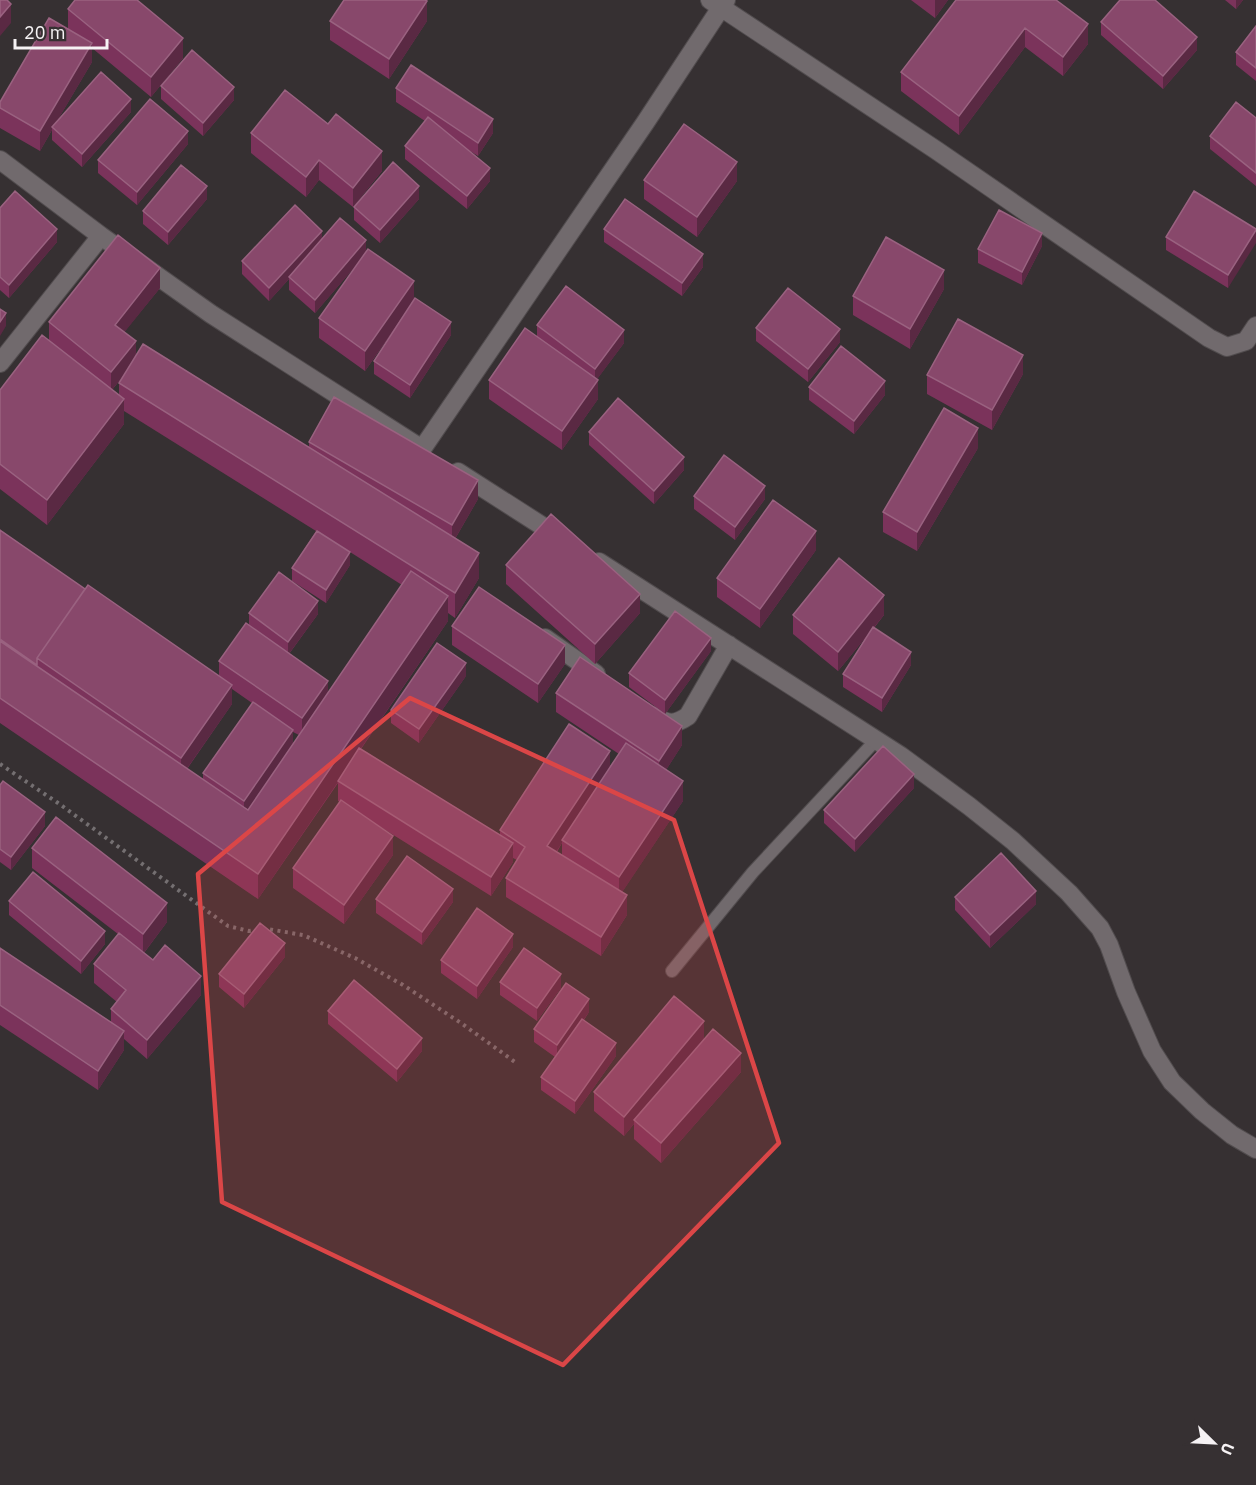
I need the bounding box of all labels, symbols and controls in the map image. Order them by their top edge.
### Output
scale bar [15,12,106,50]
text: 20 m [24,21,66,44]
north arrow [1184,1413,1244,1473]
text: U [1216,1440,1239,1458]

